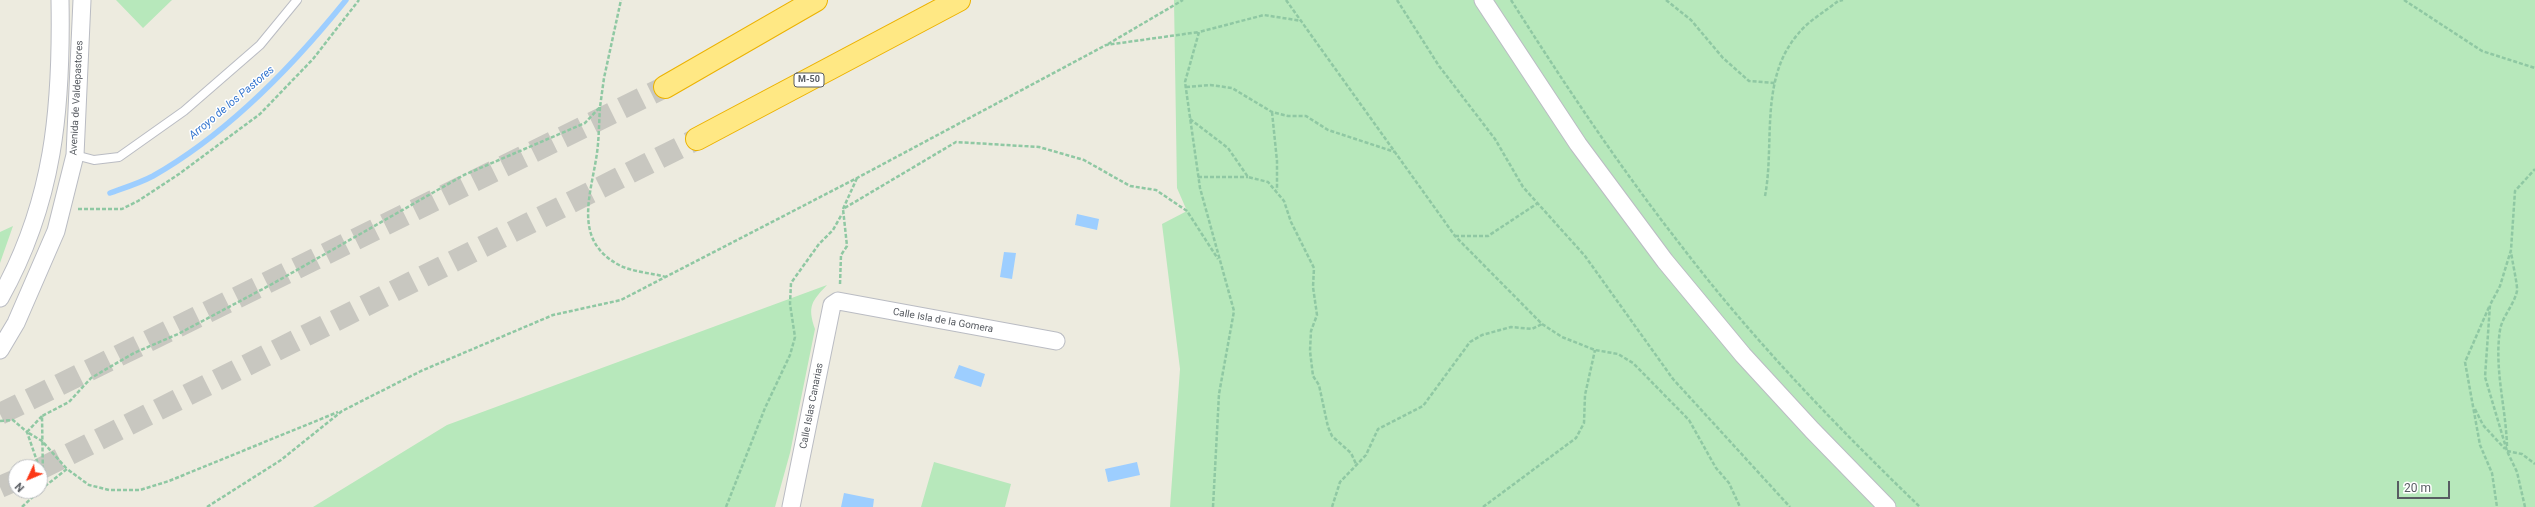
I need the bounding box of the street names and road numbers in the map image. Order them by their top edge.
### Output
street label: Avenida de Valdepastores [68,40,86,156]
road number: M-50 [794,73,824,87]
street label: Calle Isla de la Gomera [892,306,994,336]
street label: Calle Islas Canarias [798,362,826,450]

